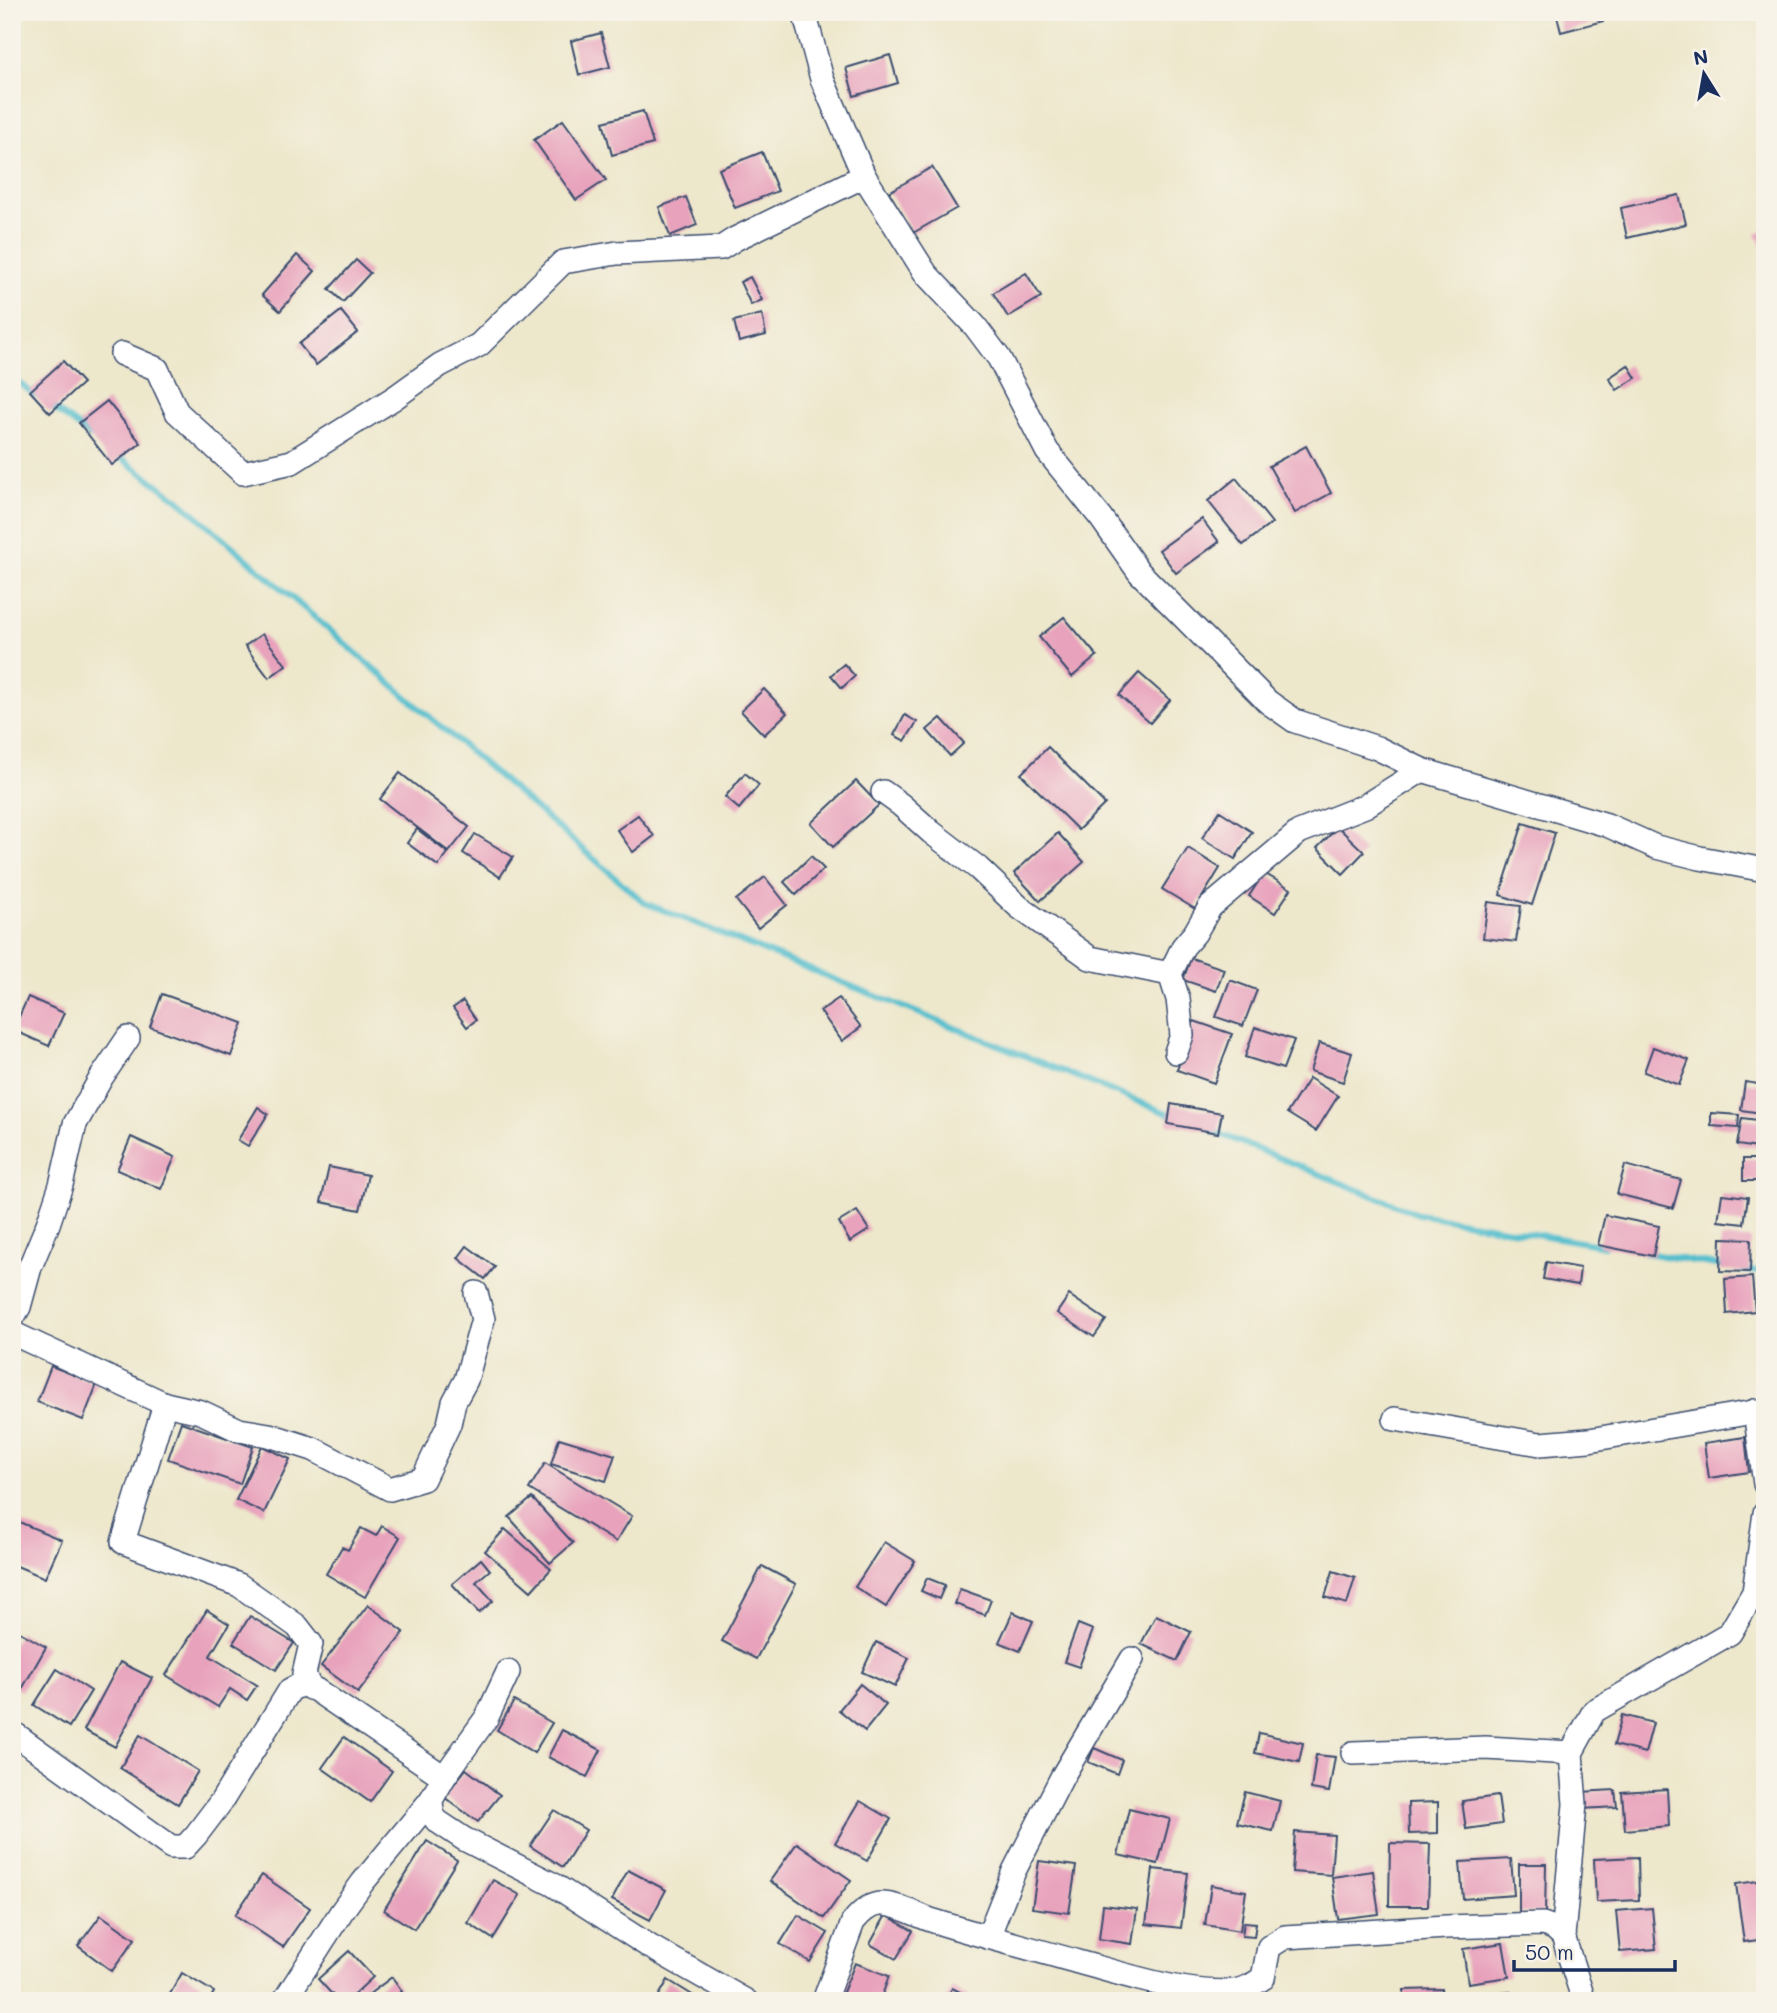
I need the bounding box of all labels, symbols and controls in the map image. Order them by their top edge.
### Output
north arrow [1668,38,1738,108]
text: N [1691,43,1710,70]
scale bar [1514,1929,1676,1973]
text: 50 m [1525,1938,1574,1965]

